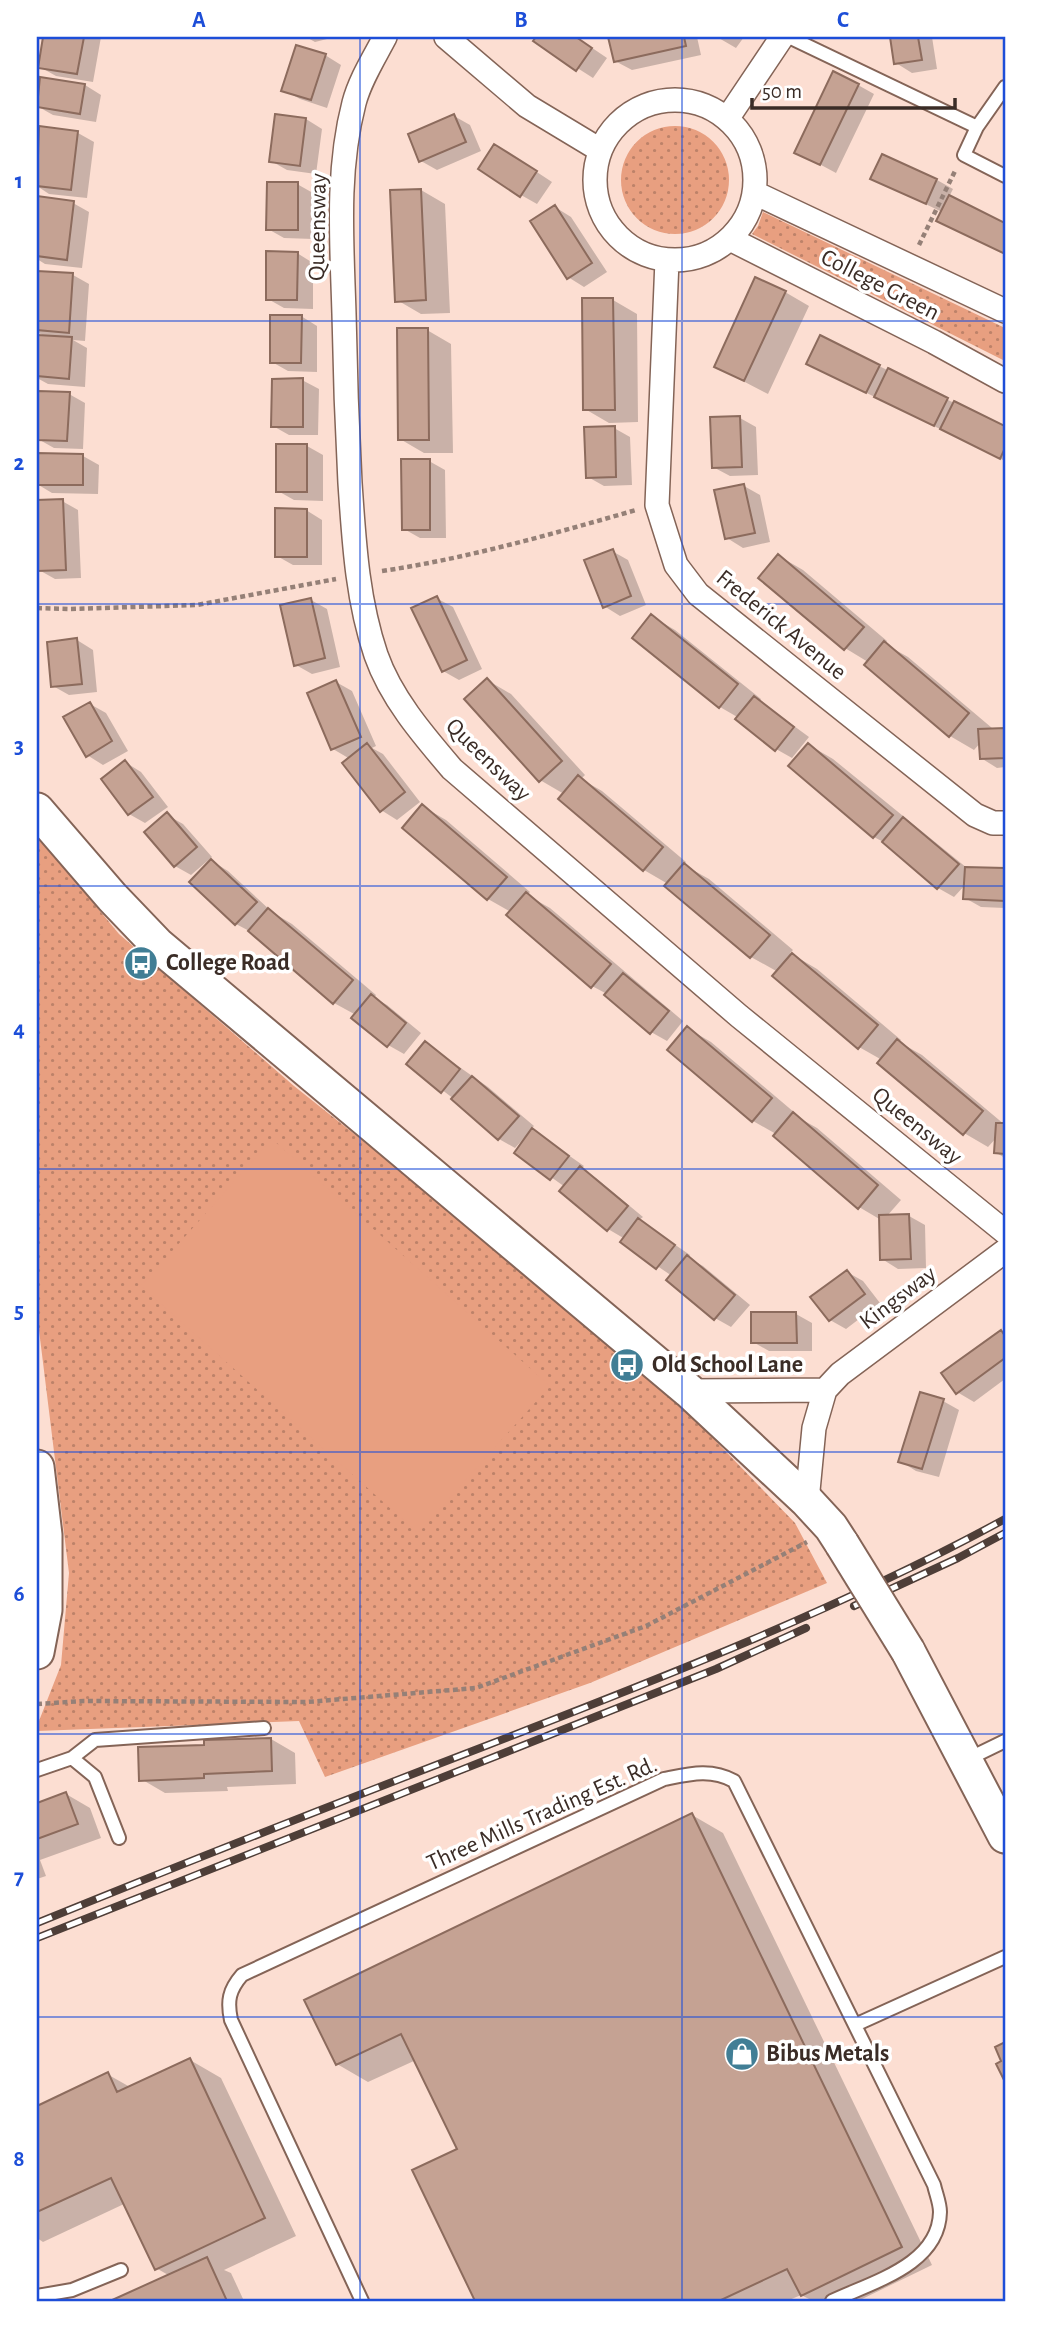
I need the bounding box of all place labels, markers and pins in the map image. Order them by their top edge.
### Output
bus stop icon: College Road [122,944,160,982]
place label: College Road [166,951,290,975]
bus stop icon: Old School Lane [608,1346,646,1384]
place label: Old School Lane [652,1353,803,1377]
shop icon: Bibus Metals [723,2035,761,2073]
place label: Bibus Metals [766,2042,889,2066]

